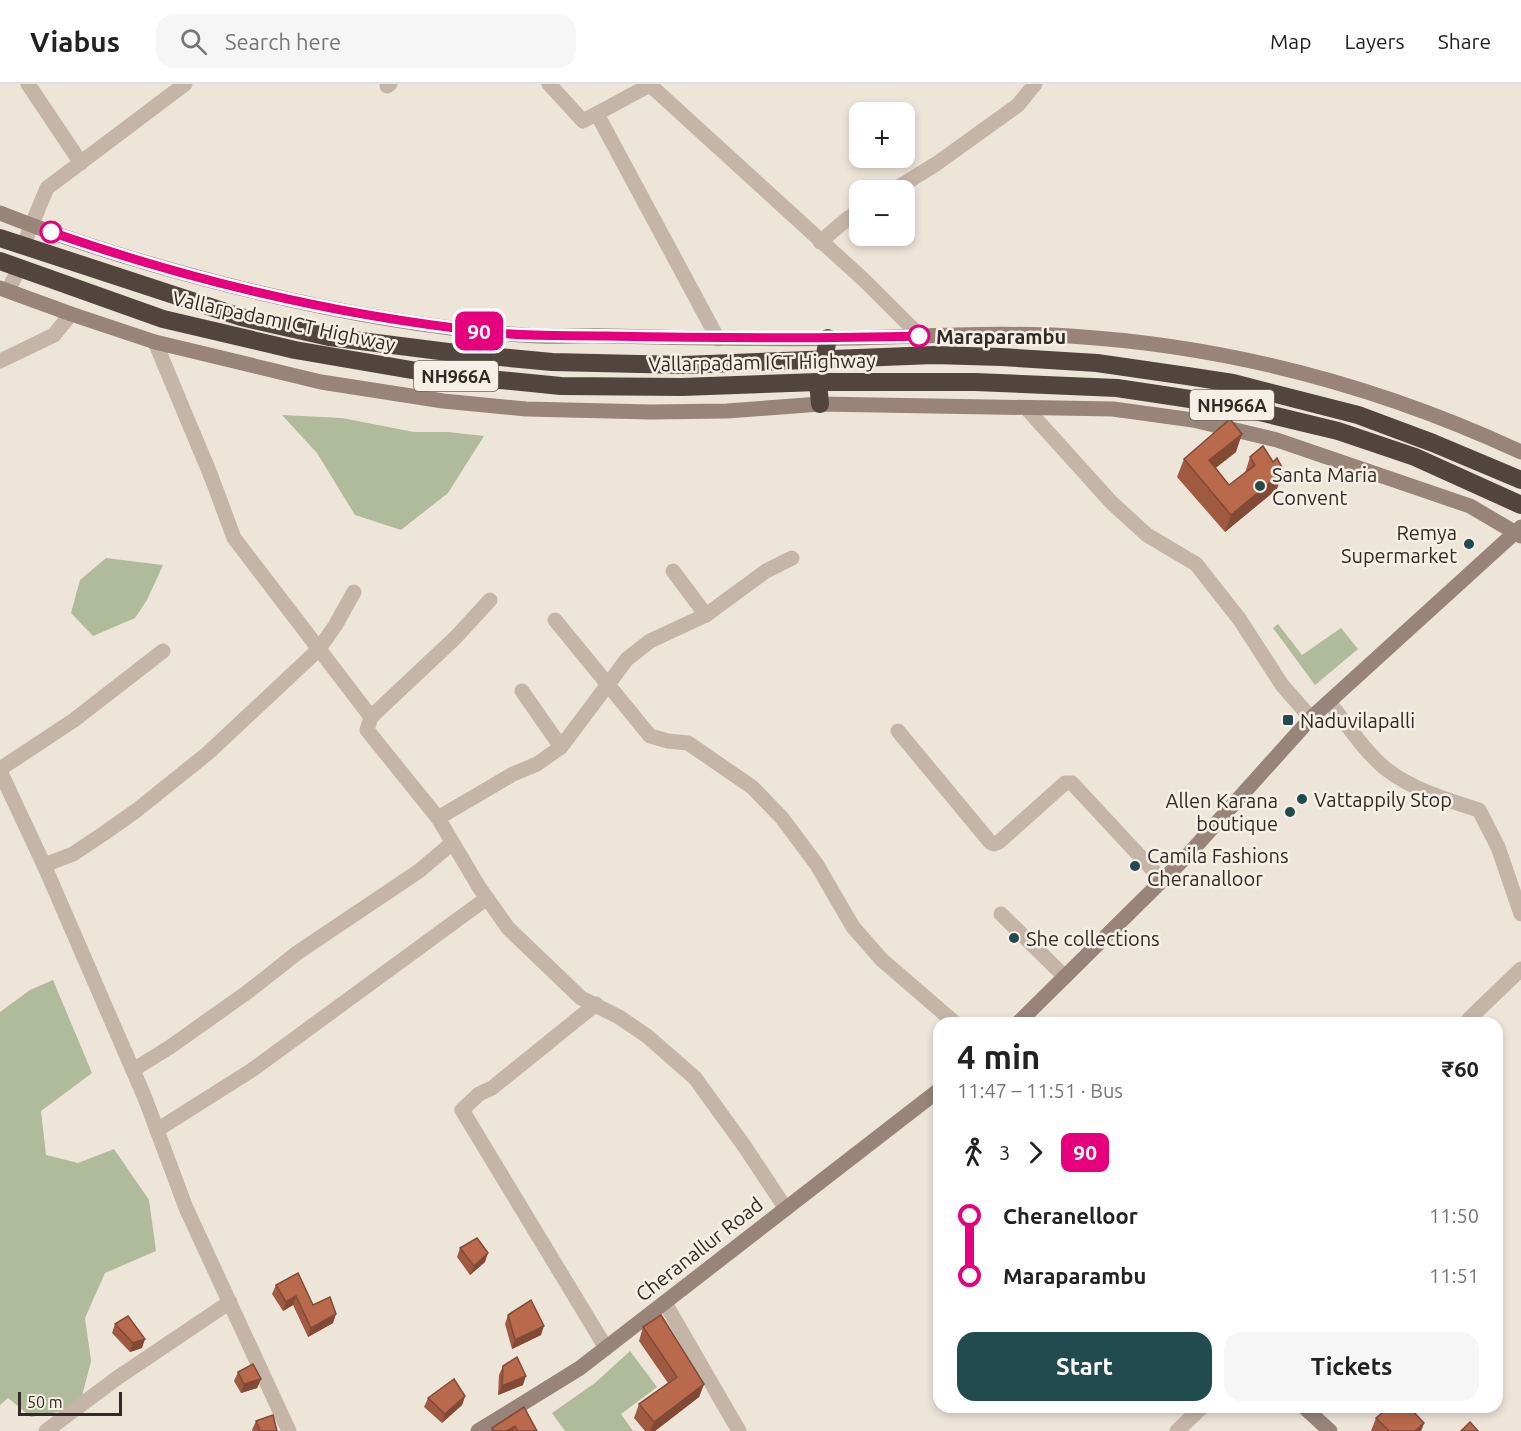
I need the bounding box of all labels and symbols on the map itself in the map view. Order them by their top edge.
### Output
unlabelled marker [40,221,62,243]
street label: Vallarpadam ICT Highway [170,286,398,356]
line badge: 90 [452,312,506,350]
marker: Maraparambu [908,325,930,347]
place label: Maraparambu [936,325,1066,348]
street label: Vallarpadam ICT Highway [648,349,876,375]
road number: NH966A [414,361,498,391]
road number: NH966A [1190,390,1274,420]
place label: Santa Maria Convent [1272,463,1377,509]
marker: Santa Maria Convent [1253,479,1267,493]
place label: Remya Supermarket [1341,521,1457,567]
marker: Remya Supermarket [1462,537,1476,551]
place label: Naduvilapalli [1300,709,1415,732]
marker: Naduvilapalli [1281,713,1295,727]
place label: Vattappily Stop [1314,788,1452,811]
place label: Allen Karana boutique [1166,789,1278,835]
marker: Vattappily Stop [1295,792,1309,806]
marker: Allen Karana boutique [1283,805,1297,819]
place label: Camila Fashions Cheranalloor [1147,844,1289,890]
marker: Camila Fashions Cheranalloor [1128,859,1142,873]
place label: She collections [1026,927,1160,950]
marker: She collections [1007,931,1021,945]
street label: Cheranallur Road [631,1192,767,1306]
scale bar [18,1389,122,1416]

